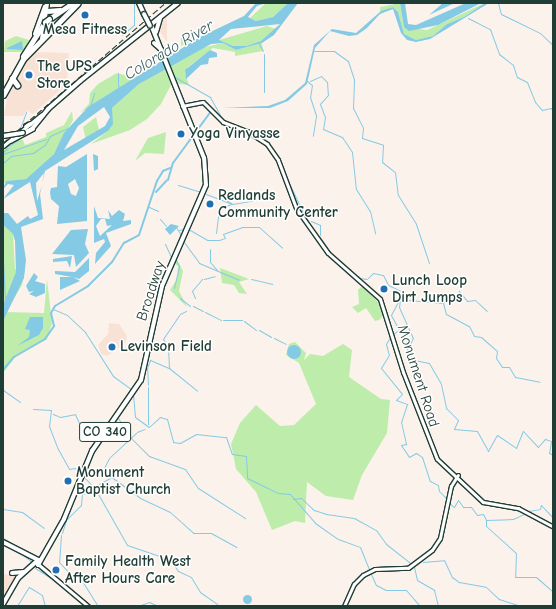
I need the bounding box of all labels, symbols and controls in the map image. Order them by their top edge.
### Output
marker: Mesa Fitness [80,10,90,20]
water label: Colorado River [121,16,217,84]
place label: Mesa Fitness [43,21,127,39]
place label: The UPS Store [37,57,92,92]
marker: The UPS Store [24,70,34,80]
place label: Yoga Vinyasse [189,125,280,143]
marker: Yoga Vinyasse [176,129,186,139]
place label: Redlands Community Center [218,186,338,221]
marker: Redlands Community Center [205,199,215,209]
street label: Broadway [133,259,169,323]
place label: Lunch Loop Dirt Jumps [392,271,467,306]
marker: Lunch Loop Dirt Jumps [379,284,389,294]
street label: Monument Road [393,323,443,429]
place label: Levinson Field [120,338,212,356]
marker: Levinson Field [107,342,117,352]
road number: CO 340 [79,420,131,444]
place label: Monument Baptist Church [76,463,171,498]
marker: Monument Baptist Church [63,476,73,486]
place label: Family Health West After Hours Care [65,552,191,587]
marker: Family Health West After Hours Care [50,564,62,576]

